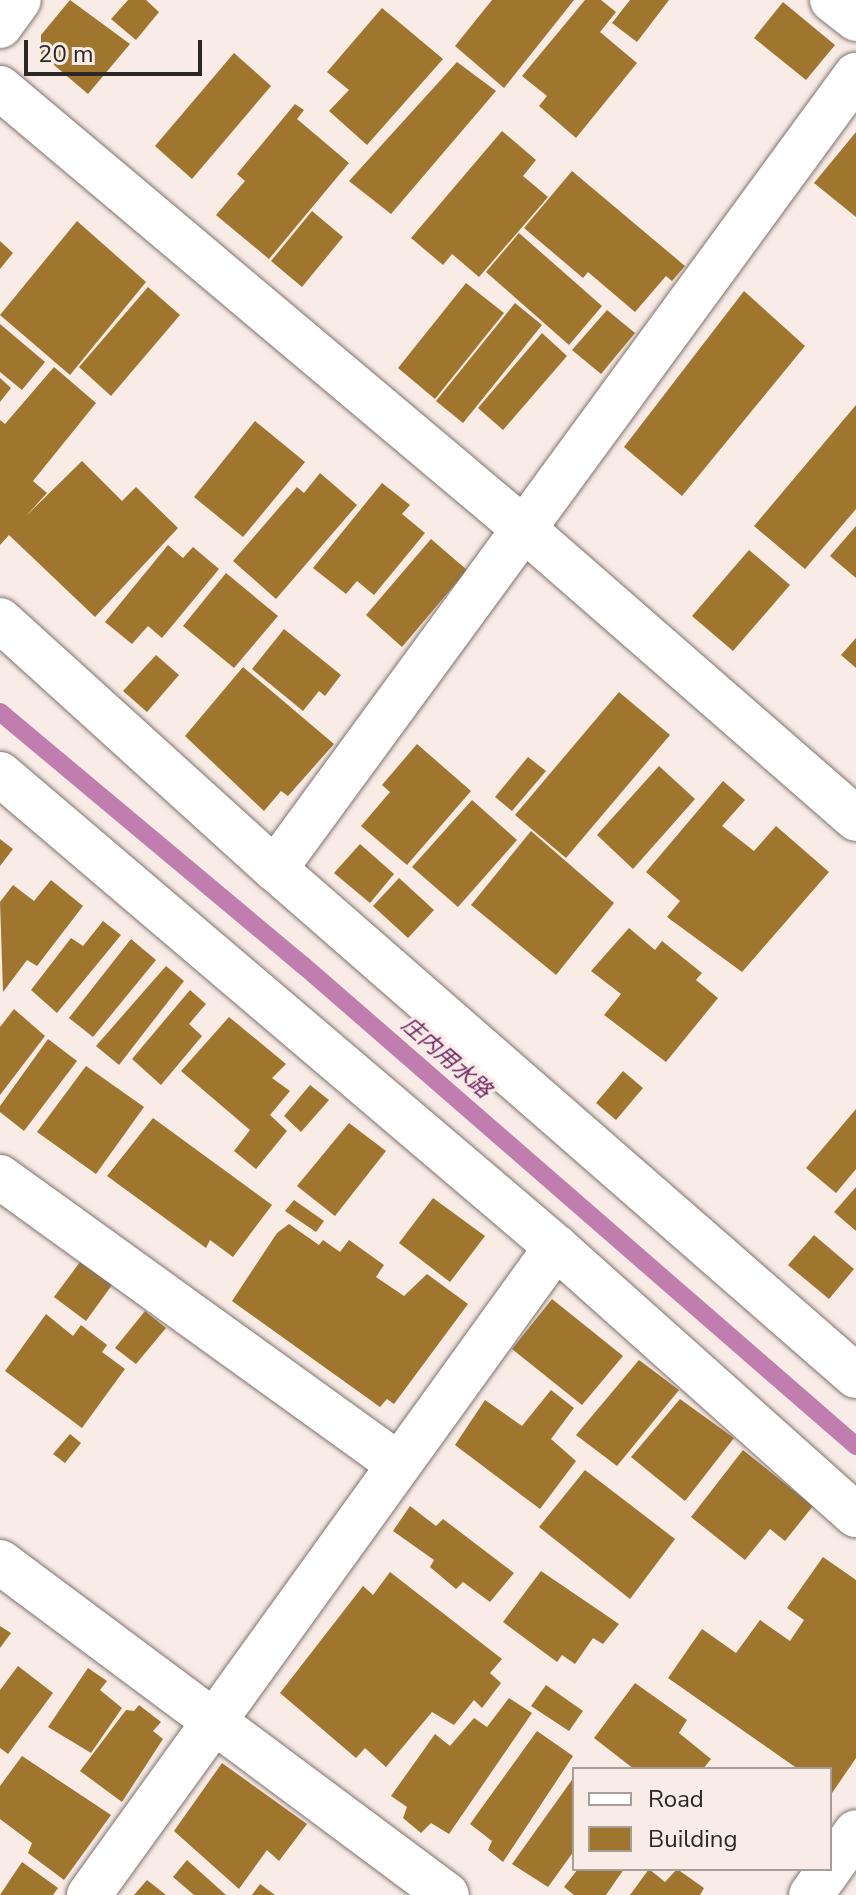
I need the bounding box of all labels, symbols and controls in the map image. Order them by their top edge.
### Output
scale bar [28,24,206,74]
text: 20 m [38,38,94,70]
water label: 庄内用水路 [396,1012,496,1104]
legend [572,1767,832,1871]
text: Road [648,1783,704,1815]
text: Building [648,1823,738,1855]

